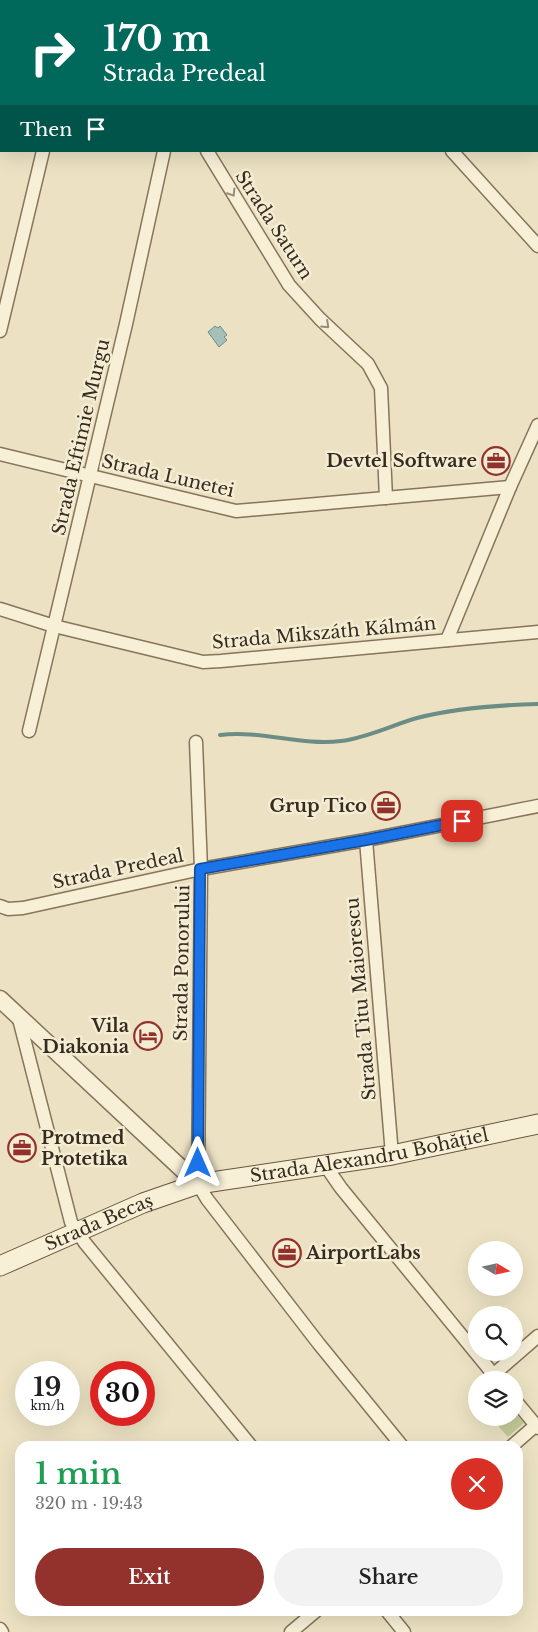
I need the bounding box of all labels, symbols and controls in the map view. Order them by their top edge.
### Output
text: 170 m [103,17,211,60]
icon: right [20,20,85,85]
text: Strada Predeal [103,60,266,87]
icon: arrive [82,115,110,143]
text: Then [20,118,72,141]
street label: Strada Saturn [231,166,317,284]
one-way arrow [226,187,236,196]
one-way arrow [320,319,329,328]
street label: Strada Eftimie Murgu [48,337,114,537]
office icon: Devtel Software [481,446,511,476]
street label: Strada Lunetei [100,450,236,502]
place label: Devtel Software [326,450,477,472]
street label: Strada Mikszáth Kálmán [211,612,437,654]
office icon: Grup Tico [371,791,401,821]
place label: Grup Tico [269,795,367,817]
pin [441,800,483,842]
icon: arrive [448,807,476,835]
street label: Strada Predeal [51,844,186,894]
street label: Strada Ponorului [170,885,194,1041]
street label: Strada Titu Maiorescu [341,897,381,1101]
place label: Vila Diakonia [42,1015,130,1058]
hotel icon: Vila Diakonia [133,1021,163,1051]
street label: Strada Alexandru Bohățiel [248,1124,491,1187]
place label: Protmed Protetika [41,1127,128,1170]
office icon: Protmed Protetika [7,1133,37,1163]
position arrow [171,1136,223,1188]
street label: Strada Becaș [41,1189,156,1256]
office icon: AirportLabs [272,1238,302,1268]
north arrow [468,1241,522,1296]
map controls [468,1241,523,1426]
place label: AirportLabs [305,1242,421,1264]
button: search [468,1306,523,1361]
speed limit sign: 30 [90,1361,155,1426]
button: layers [468,1371,523,1426]
text: 19 [34,1372,61,1403]
text: km/h [30,1398,65,1413]
text: 1 min [35,1455,121,1492]
button: close [451,1458,503,1510]
text: 320 m · 19:43 [35,1493,143,1513]
button: Exit [35,1548,264,1606]
button: Share [274,1548,503,1606]

